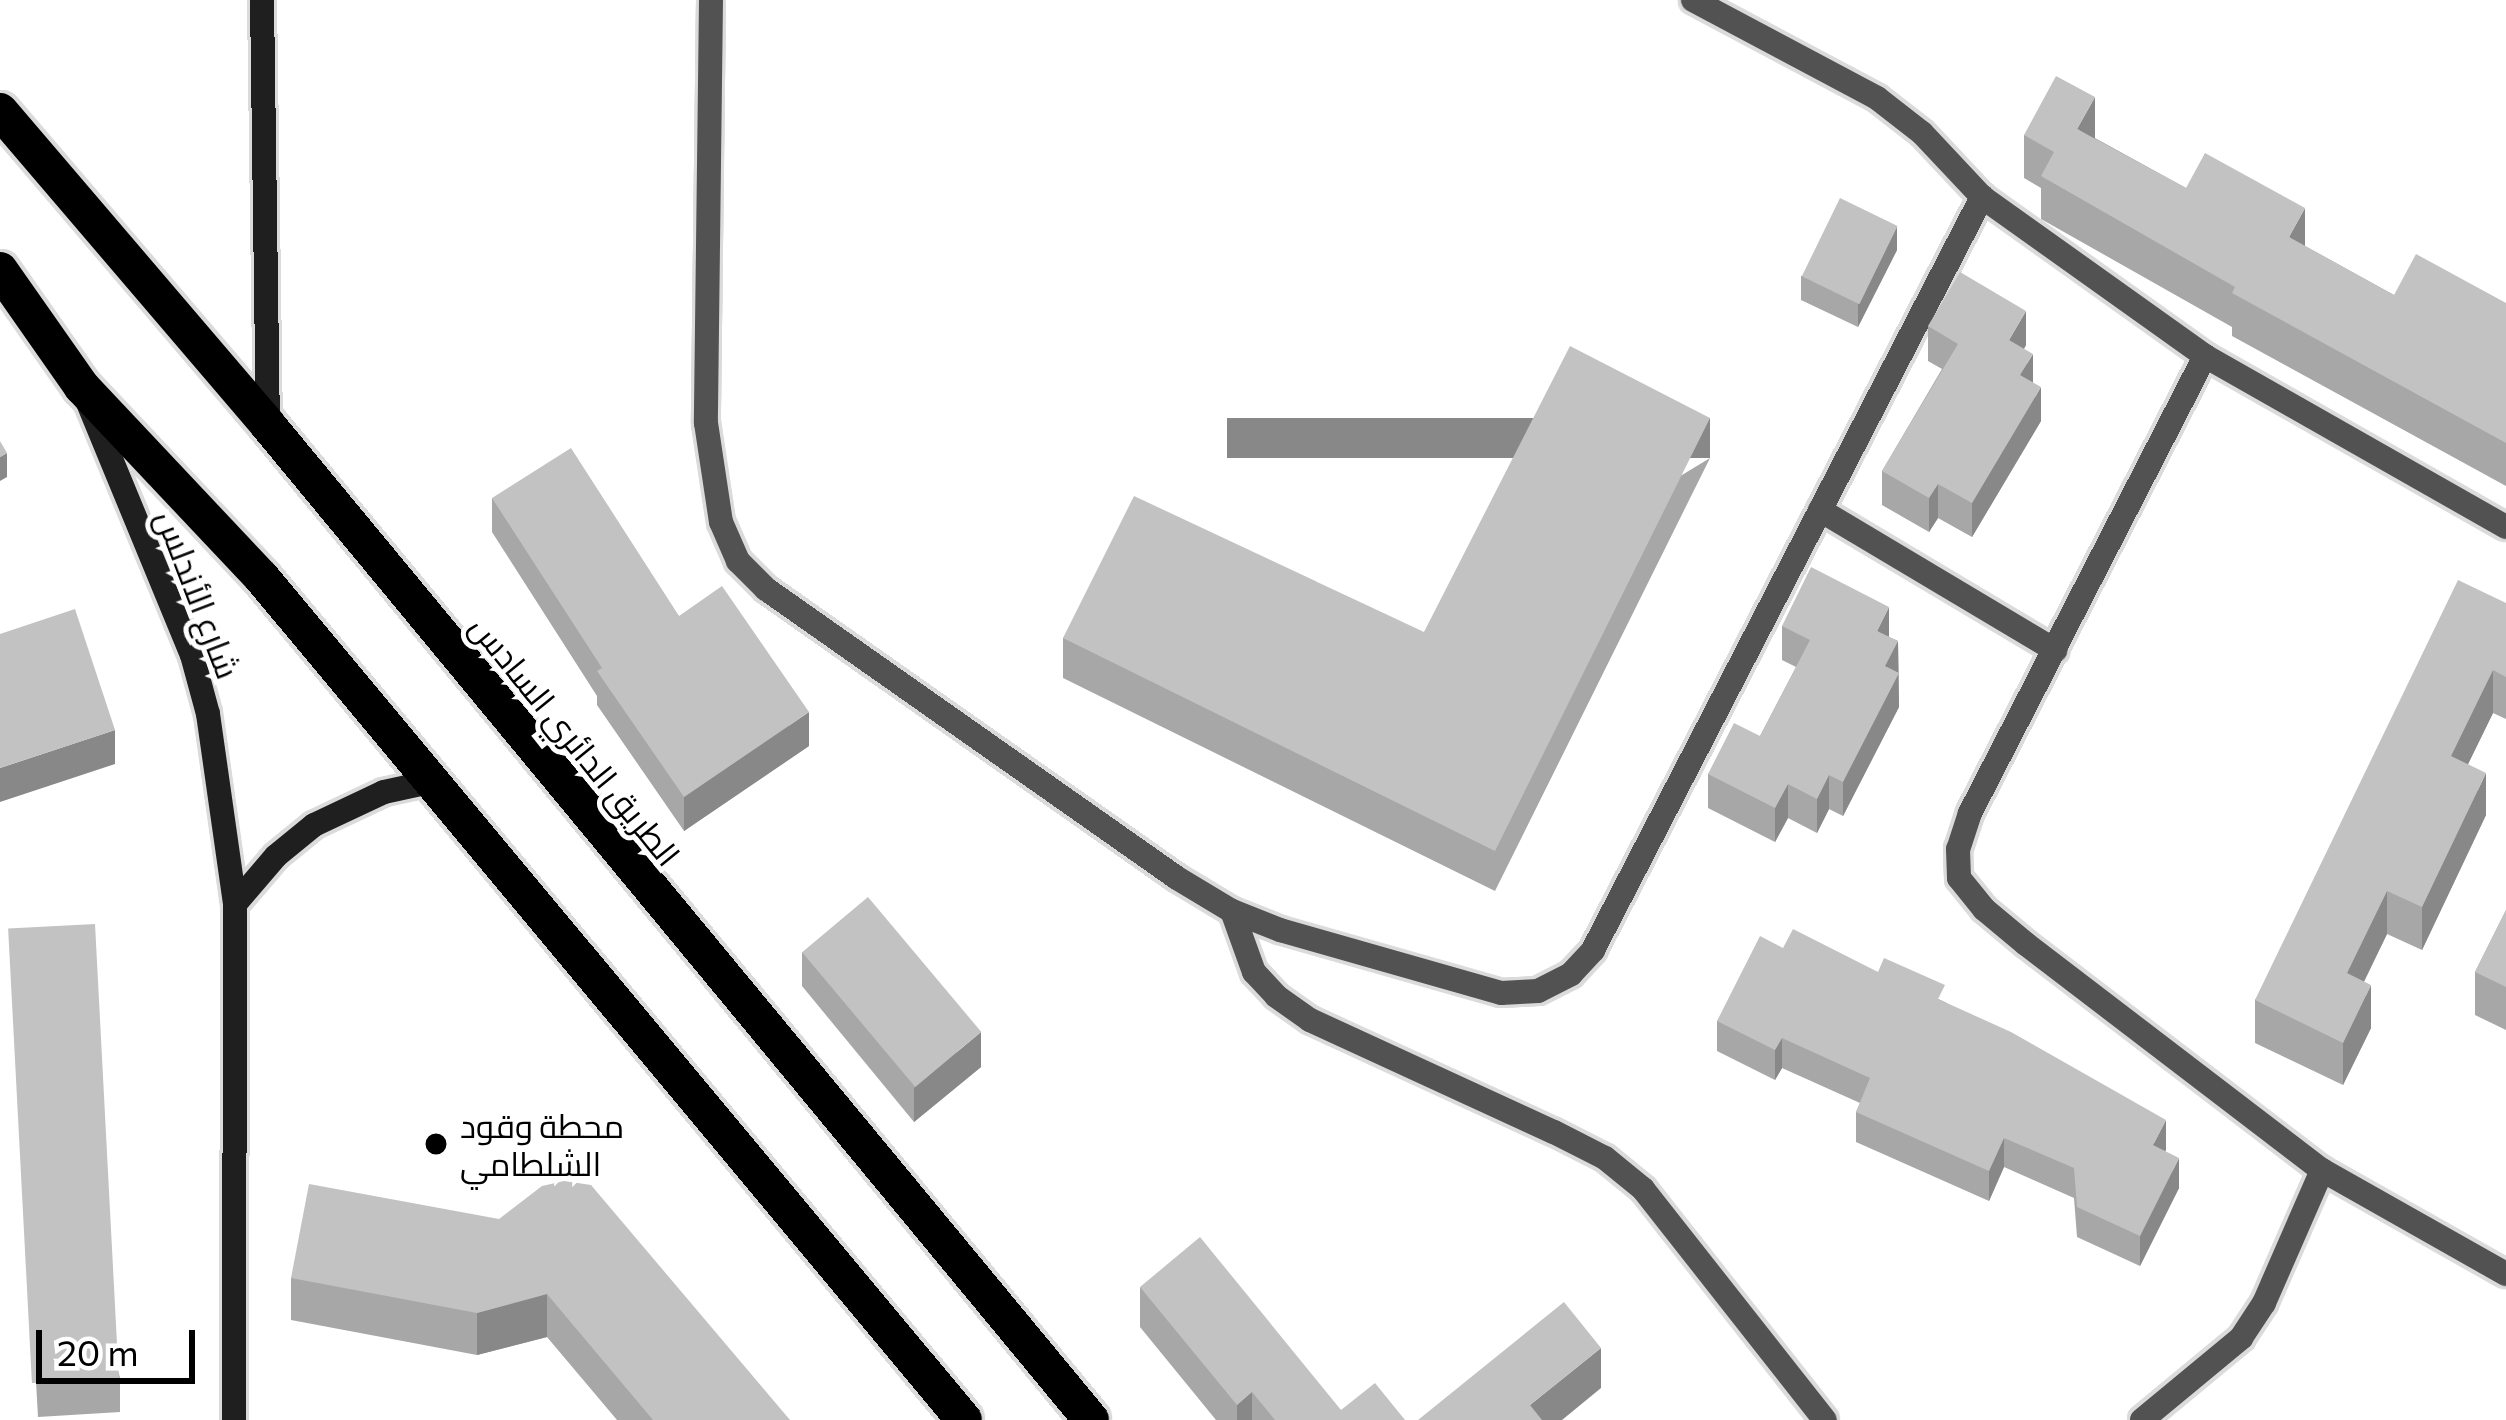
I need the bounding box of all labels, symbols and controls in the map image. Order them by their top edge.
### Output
street label: شارع الأندلس [149,504,249,684]
street label: الطريق الدائري السادس [463,607,689,873]
place label: محطة وقود الشلطامي [460,1105,624,1183]
marker: محطة وقود الشلطامي [423,1131,449,1157]
scale bar [42,1306,201,1380]
text: 20 m [57,1329,139,1373]

